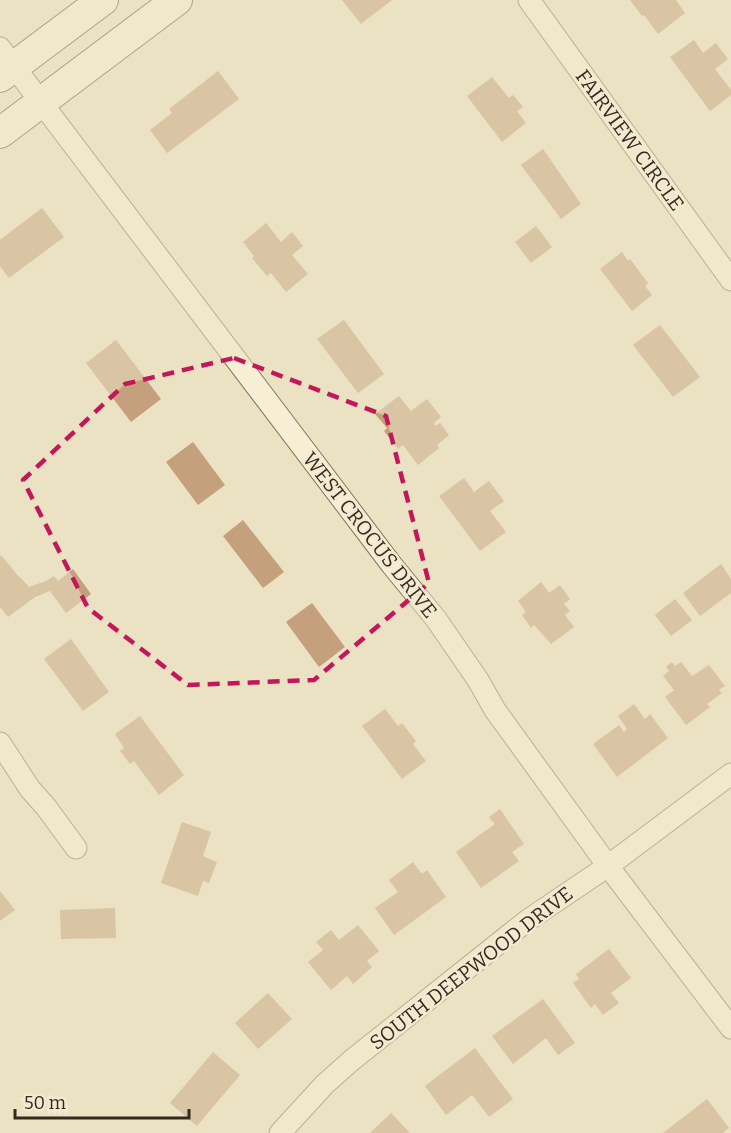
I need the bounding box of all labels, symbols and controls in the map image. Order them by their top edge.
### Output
street label: FAIRVIEW CIRCLE [571,65,689,215]
street label: WEST CROCUS DRIVE [298,447,442,623]
street label: SOUTH DEEPWOOD DRIVE [365,881,577,1055]
scale bar [15,1082,189,1120]
text: 50 m [24,1092,66,1114]

